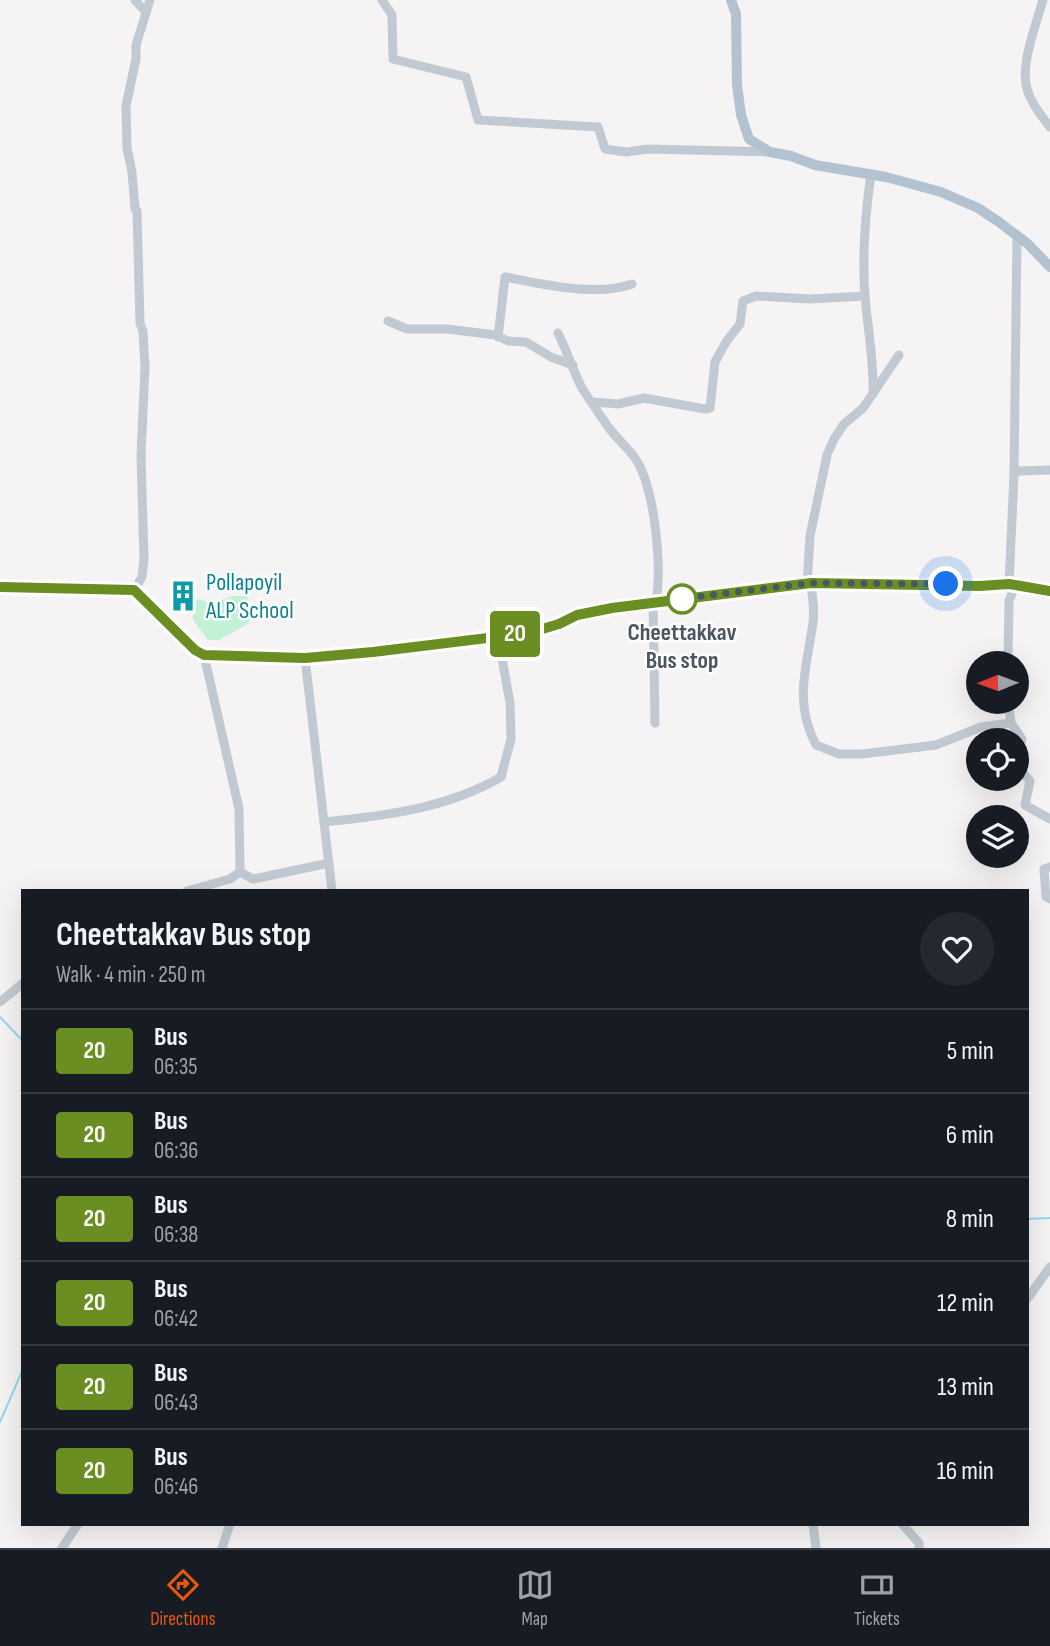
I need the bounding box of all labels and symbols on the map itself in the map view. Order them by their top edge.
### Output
your location [928,566,963,601]
place label: Pollapoyil ALP School [205,568,294,625]
building icon: Pollapoyil ALP School [166,579,200,613]
marker: Cheettakkav Bus stop [667,584,697,614]
line badge: 20 [484,611,546,657]
place label: Cheettakkav Bus stop [628,618,737,675]
north arrow [966,651,1029,714]

